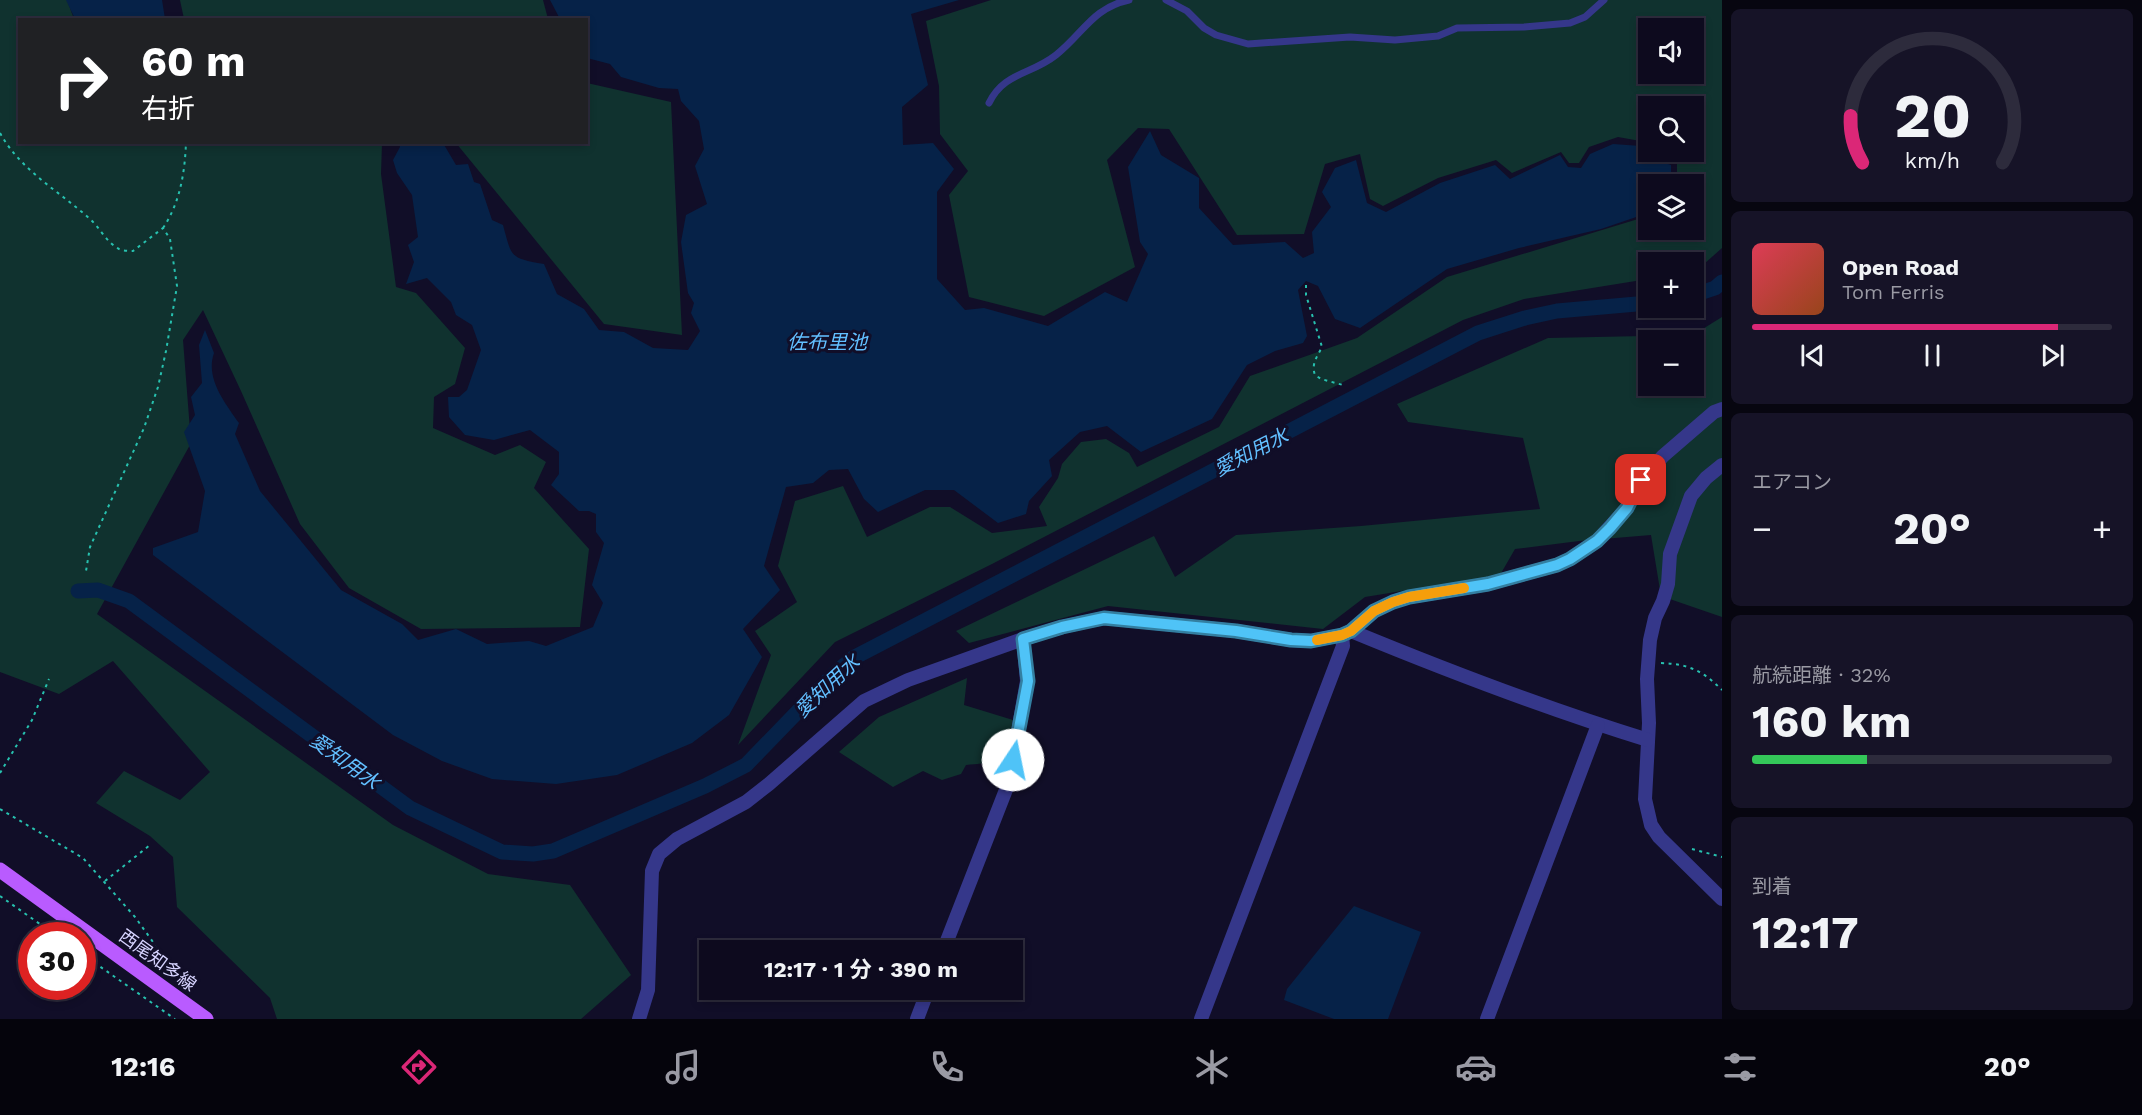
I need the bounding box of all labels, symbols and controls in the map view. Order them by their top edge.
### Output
map controls [1638,18,1704,396]
button: sound [1638,18,1704,84]
text: 60 m [141,37,245,86]
icon: right [42,42,120,120]
text: 20 [1893,79,1971,152]
text: 右折 [141,93,195,125]
button: search [1638,96,1704,162]
text: km/h [1904,148,1960,173]
button: layers [1638,174,1704,240]
button: + [1638,252,1704,318]
text: Open Road [1842,255,1959,280]
text: Tom Ferris [1842,280,1945,304]
water label: 佐布里池 [787,330,869,354]
button: − [1638,330,1704,396]
icon: previous [1796,339,1829,372]
icon: pause [1916,339,1949,372]
icon: next [2036,339,2069,372]
water label: 愛知用水 [1210,422,1294,481]
pin [1615,454,1666,505]
icon: arrive [1624,463,1657,496]
text: エアコン [1752,470,1832,494]
text: 20° [1893,502,1971,555]
text: − [1752,509,1772,548]
text: + [2092,509,2112,548]
water label: 愛知用水 [790,649,866,722]
text: 航続距離 · 32% [1752,663,1891,687]
text: 160 km [1752,695,1911,748]
water label: 愛知用水 [306,728,386,795]
position arrow [981,728,1045,792]
text: 到着 [1752,874,1792,898]
text: 12:17 [1752,906,1859,959]
speed limit sign: 30 [18,922,96,1000]
street label: 西尾知多線 [115,925,201,995]
text: 12:17 · 1 分 · 390 m [764,957,958,982]
icon: directions [398,1046,440,1088]
icon: music [662,1046,704,1088]
icon: phone [926,1046,968,1088]
icon: climate [1191,1046,1233,1088]
icon: car [1455,1046,1497,1088]
icon: filters [1719,1046,1761,1088]
text: 12:16 [111,1051,175,1083]
text: 20° [1984,1051,2031,1083]

